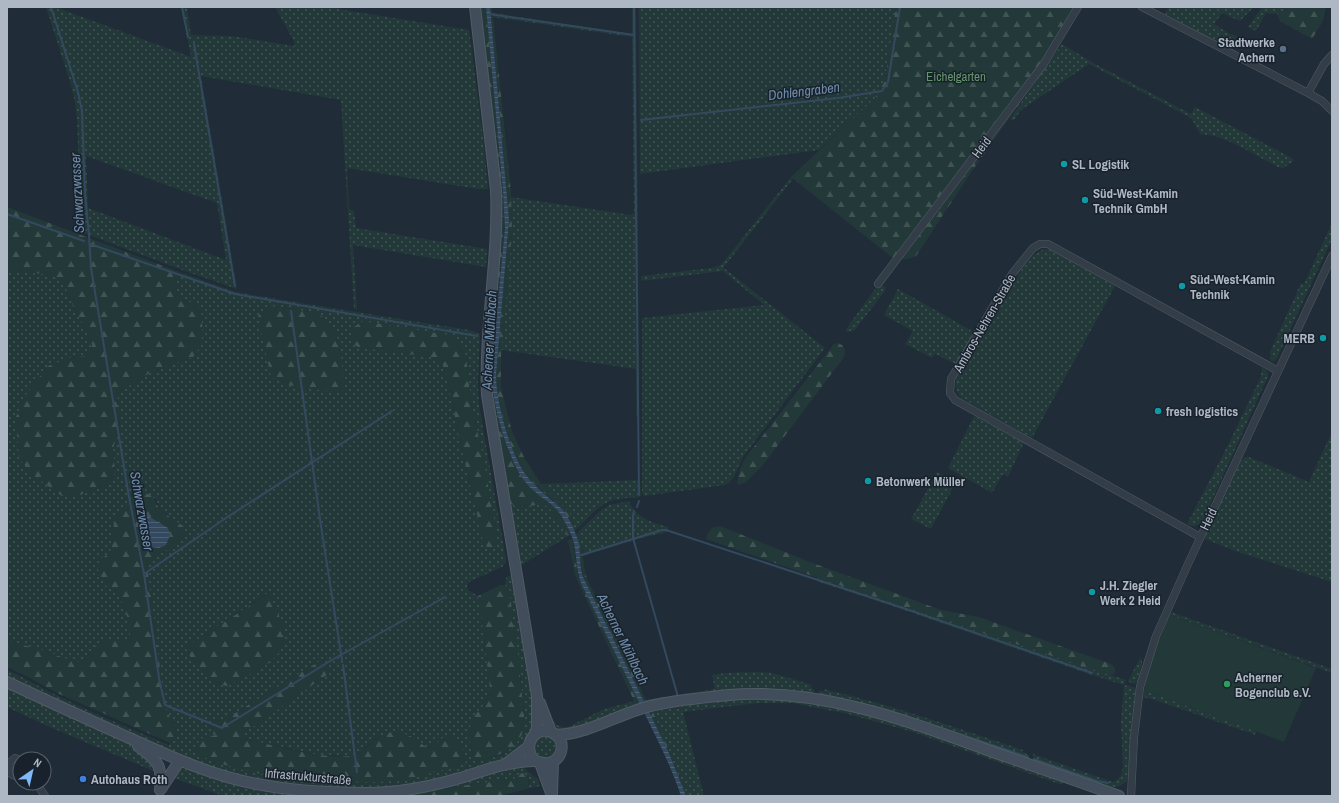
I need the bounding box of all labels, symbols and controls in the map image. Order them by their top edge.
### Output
place label: Stadtwerke Achern [1218,34,1275,66]
marker: Stadtwerke Achern [1278,44,1288,54]
park label: Eichelgarten [926,68,986,85]
water label: Dohlengraben [767,78,841,104]
street label: Heid [968,133,995,161]
water label: Schwarzwasser [66,151,88,234]
place label: SL Logistik [1072,156,1129,173]
marker: SL Logistik [1059,159,1069,169]
place label: Süd-West-Kamin Technik GmbH [1093,185,1178,217]
marker: Süd-West-Kamin Technik GmbH [1080,195,1090,205]
street label: Ambros-Nehren-Straße [949,271,1020,376]
place label: Süd-West-Kamin Technik [1190,271,1275,303]
marker: Süd-West-Kamin Technik [1177,281,1187,291]
water label: Acherner Mühlbach [477,290,501,391]
place label: MERB [1284,330,1315,347]
marker: MERB [1318,333,1328,343]
place label: fresh logistics [1166,403,1238,420]
marker: fresh logistics [1153,406,1163,416]
water label: Schwarzwasser [126,470,158,553]
place label: Betonwerk Müller [876,473,966,490]
marker: Betonwerk Müller [863,476,873,486]
street label: Heid [1196,505,1221,533]
place label: J.H. Ziegler Werk 2 Heid [1100,577,1161,609]
marker: J.H. Ziegler Werk 2 Heid [1087,587,1097,597]
water label: Acherner Mühlbach [593,589,653,688]
place label: Acherner Bogenclub e.V. [1235,669,1311,701]
marker: Acherner Bogenclub e.V. [1222,679,1232,689]
north arrow [12,751,52,791]
text: N [31,755,44,770]
street label: Infrastrukturstraße [264,764,352,789]
place label: Autohaus Roth [91,771,167,788]
marker: Autohaus Roth [78,774,88,784]

